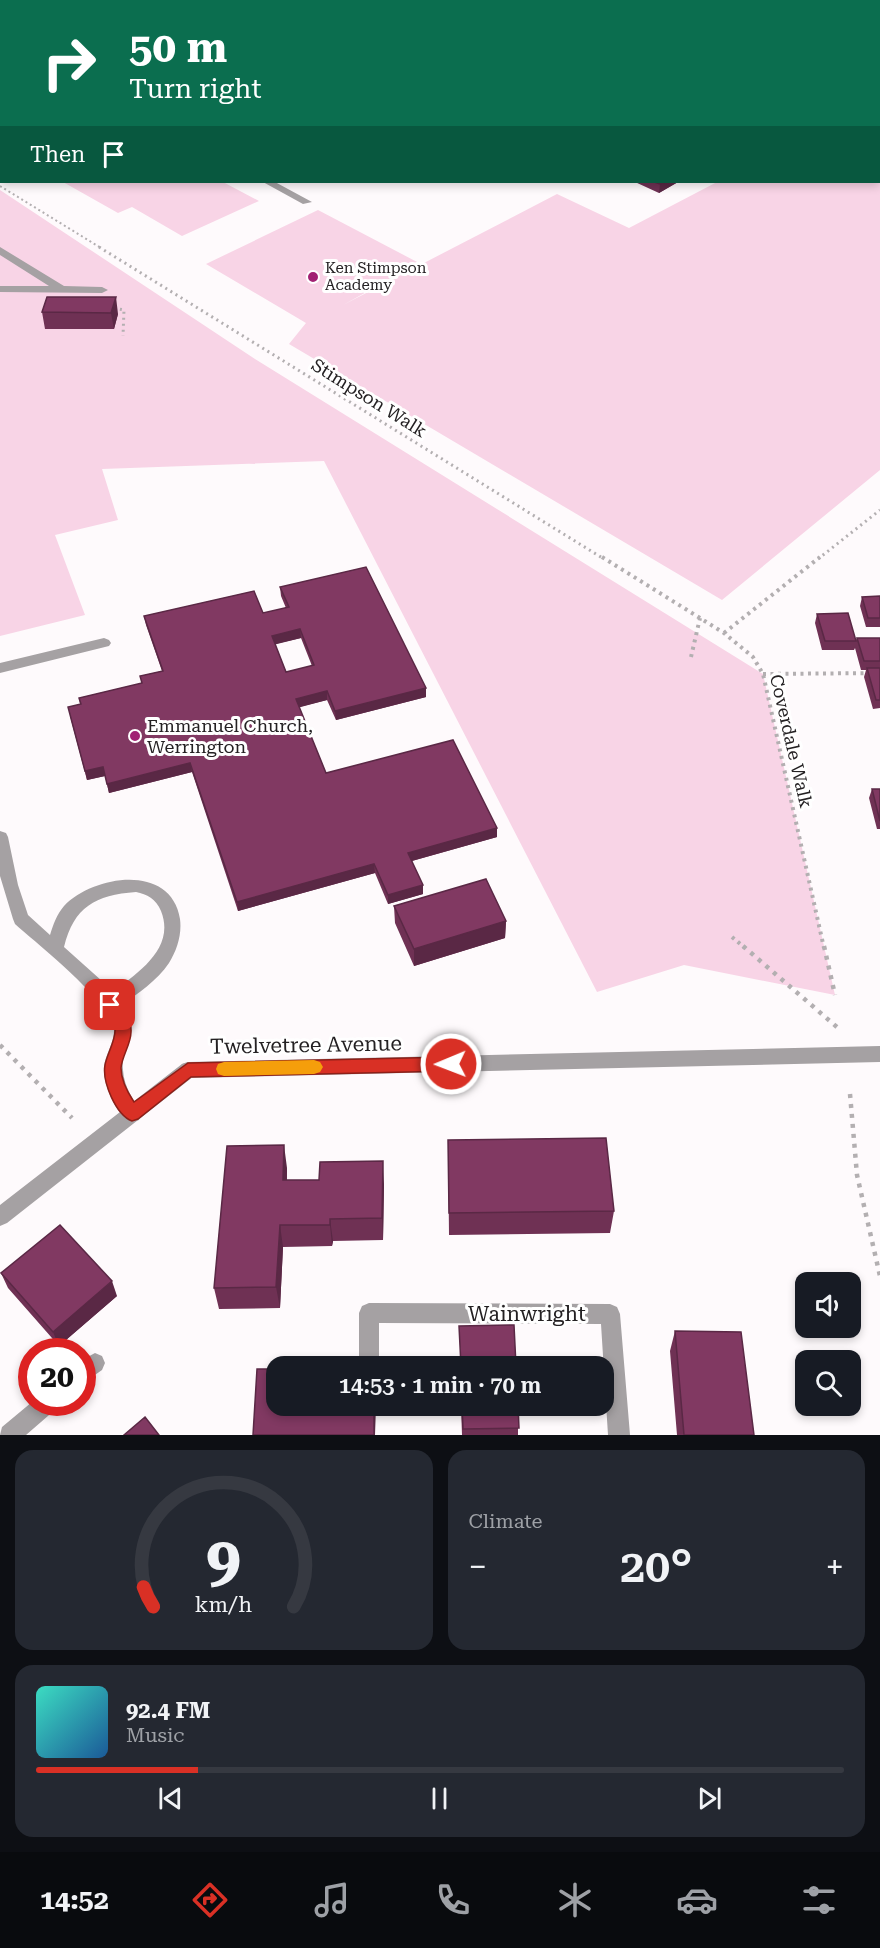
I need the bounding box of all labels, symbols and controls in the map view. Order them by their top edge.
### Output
text: 50 m [129,23,227,72]
icon: right [30,24,108,102]
text: Turn right [129,73,262,105]
icon: arrive [97,138,130,171]
text: Then [30,142,85,167]
place label: Ken Stimpson Academy [325,259,427,294]
marker: Ken Stimpson Academy [306,270,320,284]
street label: Stimpson Walk [308,354,431,441]
street label: Coverdale Walk [766,672,817,810]
place label: Emmanuel Church, Werrington [147,715,313,757]
marker: Emmanuel Church, Werrington [128,729,142,743]
pin [84,979,135,1030]
icon: arrive [93,988,126,1021]
street label: Twelvetree Avenue [210,1031,402,1059]
position arrow [419,1032,483,1096]
map controls [795,1272,861,1416]
button: sound [795,1272,861,1338]
street label: Wainwright [468,1302,586,1326]
speed limit sign: 20 [18,1338,96,1416]
button: search [795,1350,861,1416]
text: 14:53 · 1 min · 70 m [339,1373,541,1398]
text: Climate [469,1509,543,1533]
text: 9 [206,1523,241,1596]
text: 20° [620,1540,693,1593]
text: − [469,1547,487,1586]
text: + [826,1547,844,1586]
text: km/h [195,1592,253,1617]
text: 92.4 FM [126,1698,210,1723]
text: Music [126,1723,185,1747]
icon: previous [154,1782,187,1815]
icon: pause [423,1782,456,1815]
icon: next [693,1782,726,1815]
icon: directions [189,1879,231,1921]
icon: music [311,1879,353,1921]
icon: phone [432,1879,474,1921]
icon: climate [554,1879,596,1921]
icon: car [676,1879,718,1921]
icon: filters [798,1879,840,1921]
text: 14:52 [40,1884,109,1916]

